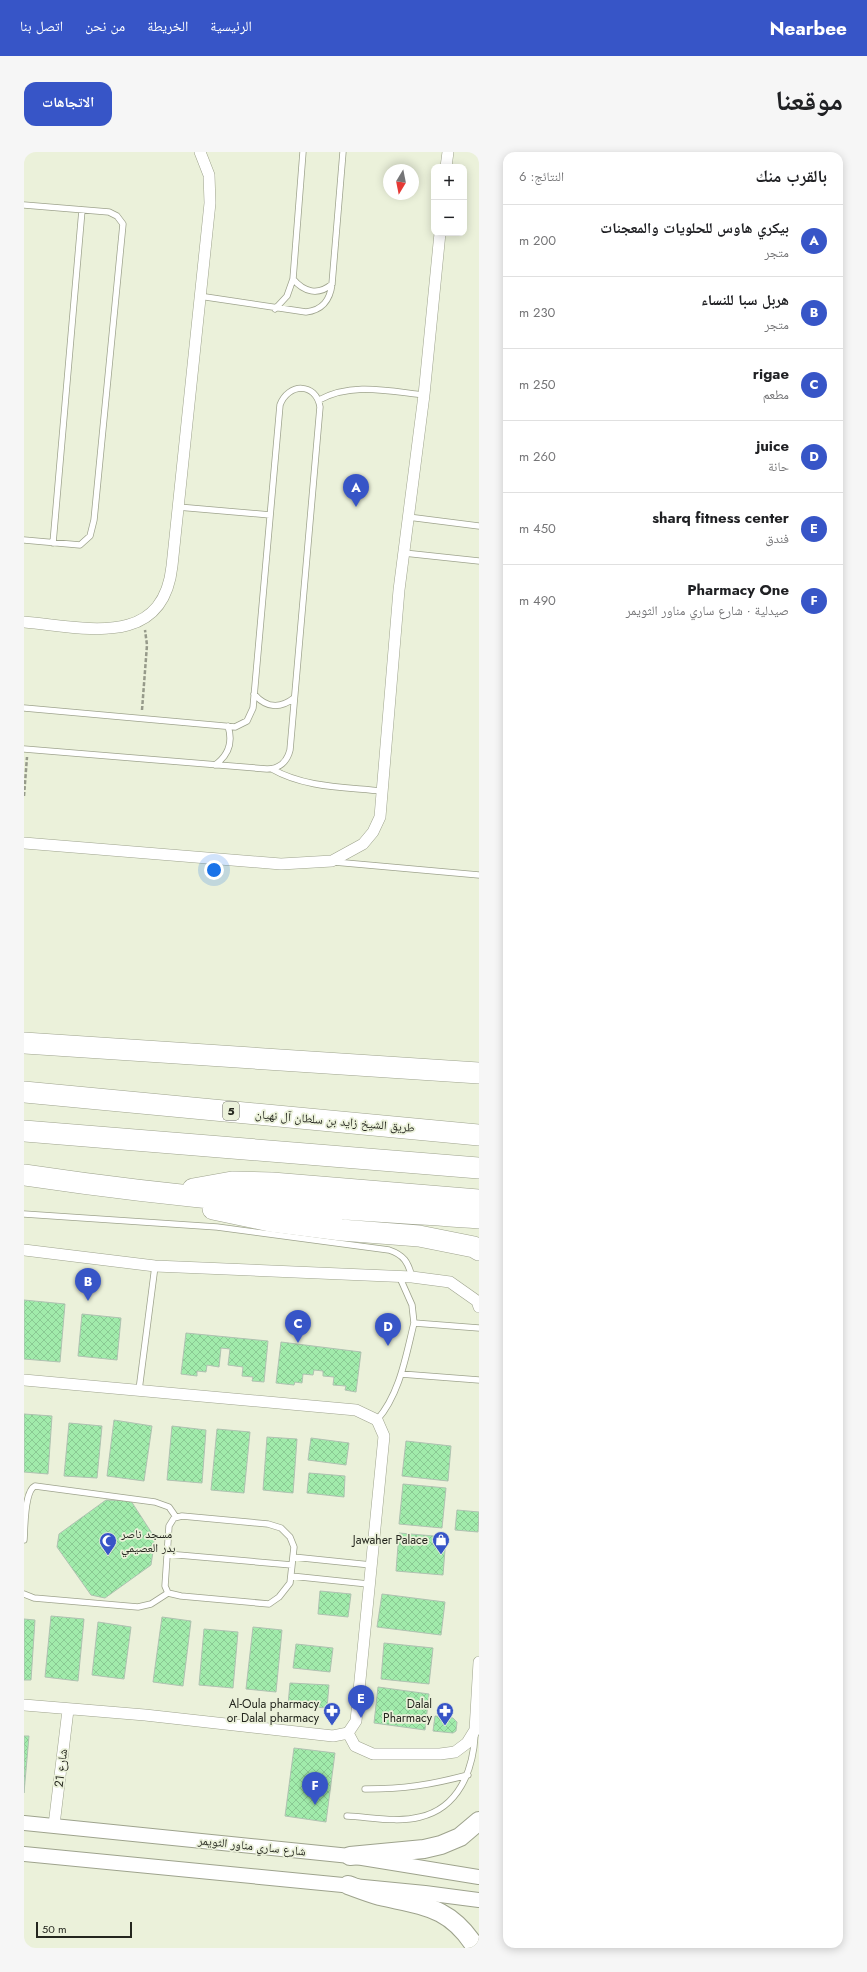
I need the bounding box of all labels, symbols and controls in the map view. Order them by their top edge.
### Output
text: Nearbee [769,15,847,42]
text: اتصل بنا [20,16,63,36]
text: من نحن [85,16,125,36]
text: الخريطة [147,16,188,36]
text: الرئيسية [210,16,252,36]
text: موقعنا [775,80,843,121]
button: الاتجاهات [24,82,112,126]
north arrow [383,164,419,200]
map controls [431,164,467,236]
button: + [431,164,467,200]
text: بالقرب منك [756,164,827,188]
text: النتائج: 6 [519,167,564,186]
button: − [431,200,467,236]
text: بيكري هاوس للحلويات والمعجنات [600,217,789,239]
text: 200 m [519,231,556,250]
text: A [809,231,819,250]
text: متجر [764,243,789,262]
text: هربل سبا للنساء [701,289,789,311]
text: 230 m [519,303,555,322]
text: B [810,303,818,322]
text: متجر [764,315,789,334]
text: rigae [753,363,789,385]
text: 250 m [519,375,556,394]
text: C [809,375,819,394]
text: مطعم [763,385,789,404]
text: juice [756,435,789,457]
text: 260 m [519,447,556,466]
text: D [809,447,819,466]
text: حانة [768,457,789,476]
pin: A [343,474,369,507]
text: sharq fitness center [652,507,789,529]
text: 450 m [519,519,556,538]
text: E [810,519,818,538]
text: فندق [765,529,789,548]
text: Pharmacy One [687,579,789,601]
text: 490 m [519,591,556,610]
text: F [810,591,818,610]
text: صيدلية · شارع ساري مناور الثويمر [626,601,789,620]
your location [204,860,224,880]
road number: 5 [223,1102,239,1120]
street label: طريق الشيخ زايد بن سلطان آل نهيان [254,1105,416,1137]
pin: B [75,1268,101,1301]
pin: C [285,1310,311,1343]
pin: D [375,1313,401,1346]
place label: مسجد ناصر بدر العصيمي [120,1525,175,1558]
shop icon: Jawaher Palace [431,1530,451,1555]
mosque icon: مسجد ناصر بدر العصيمي [98,1531,118,1556]
place label: Jawaher Palace [351,1531,428,1549]
pin: E [348,1685,374,1718]
place label: Al-Oula pharmacy or Dalal pharmacy [227,1695,320,1727]
place label: Dalal Pharmacy [383,1695,433,1727]
pharmacy icon: Al-Oula pharmacy or Dalal pharmacy [322,1701,342,1726]
pharmacy icon: Dalal Pharmacy [435,1701,455,1726]
street label: شارع 21 [50,1748,72,1788]
pin: F [302,1772,328,1805]
street label: شارع ساري مناور الثويمر [196,1831,307,1862]
scale bar [36,1920,132,1939]
text: 50 m [42,1921,67,1937]

